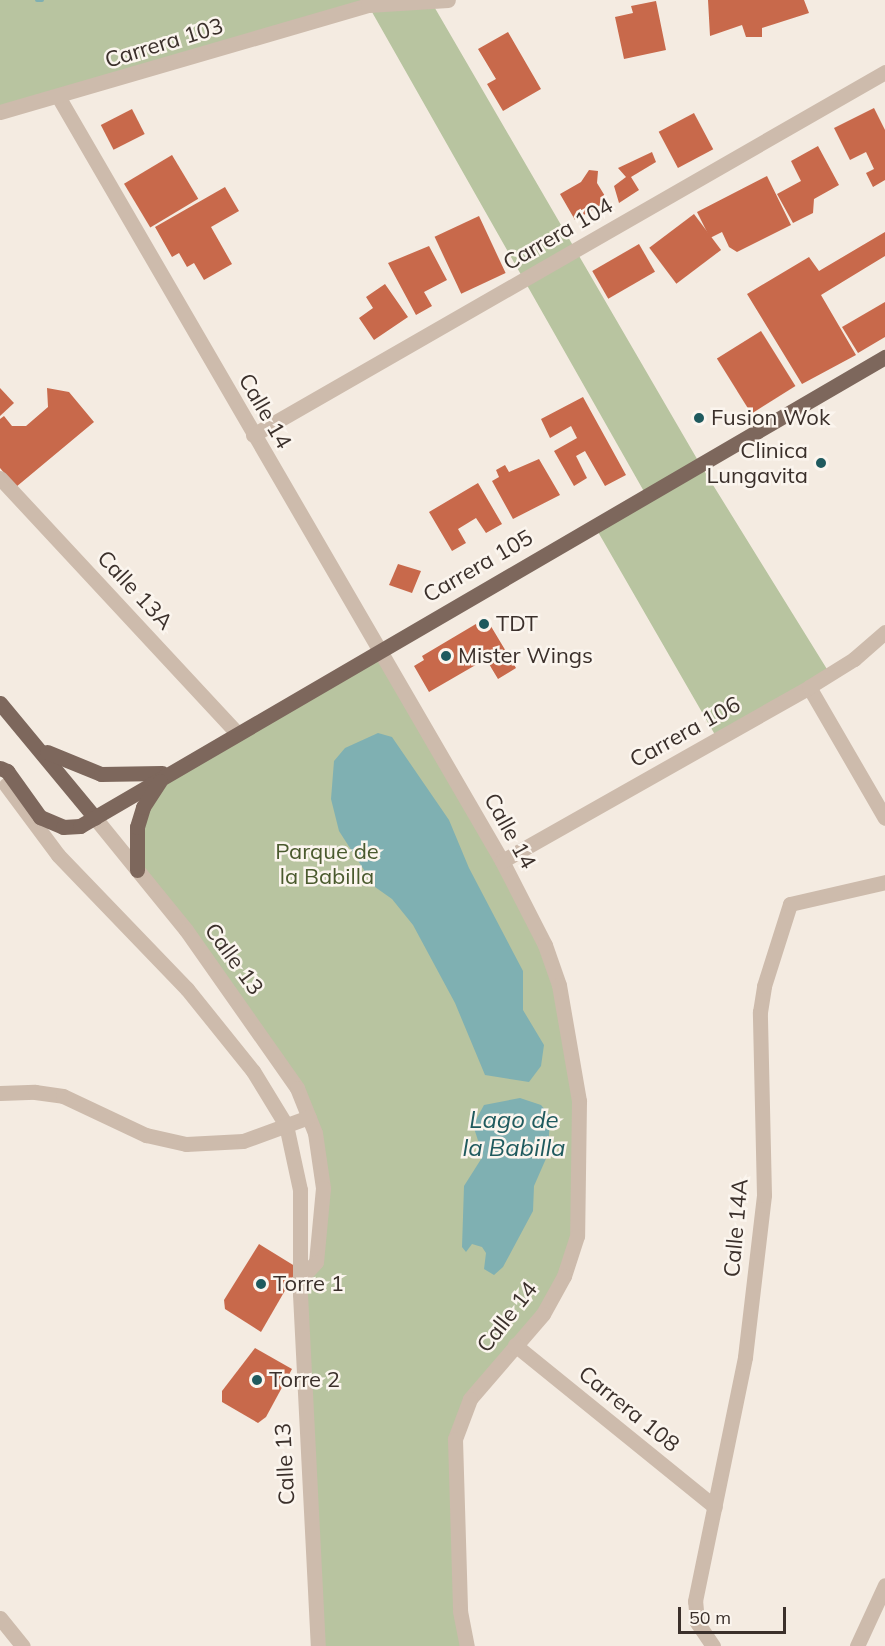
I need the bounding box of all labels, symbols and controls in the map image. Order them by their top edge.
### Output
street label: Carrera 103 [102,13,226,73]
street label: Carrera 104 [499,192,617,276]
street label: Calle 14 [233,369,297,453]
place label: Fusion Wok [711,405,830,431]
marker: Fusion Wok [692,411,706,425]
place label: Clinica Lungavita [706,437,808,488]
marker: Clinica Lungavita [812,454,830,472]
street label: Carrera 105 [419,524,537,608]
street label: Calle 13A [92,545,178,635]
place label: TDT [496,611,538,637]
marker: TDT [477,617,491,631]
place label: Mister Wings [458,643,593,669]
marker: Mister Wings [439,649,453,663]
street label: Carrera 106 [625,691,745,773]
street label: Calle 14 [478,789,542,873]
park label: Parque de la Babilla [275,838,379,890]
street label: Calle 13 [199,918,269,1000]
water label: Lago de la Babilla [462,1106,566,1162]
street label: Calle 14A [719,1178,753,1278]
place label: Torre 1 [273,1271,344,1297]
street label: Calle 14 [471,1276,543,1358]
marker: Torre 1 [254,1277,268,1291]
street label: Carrera 108 [573,1360,685,1458]
place label: Torre 2 [269,1367,340,1393]
marker: Torre 2 [250,1373,264,1387]
street label: Calle 13 [270,1422,300,1506]
scale bar [681,1595,789,1633]
text: 50 m [689,1606,731,1629]

